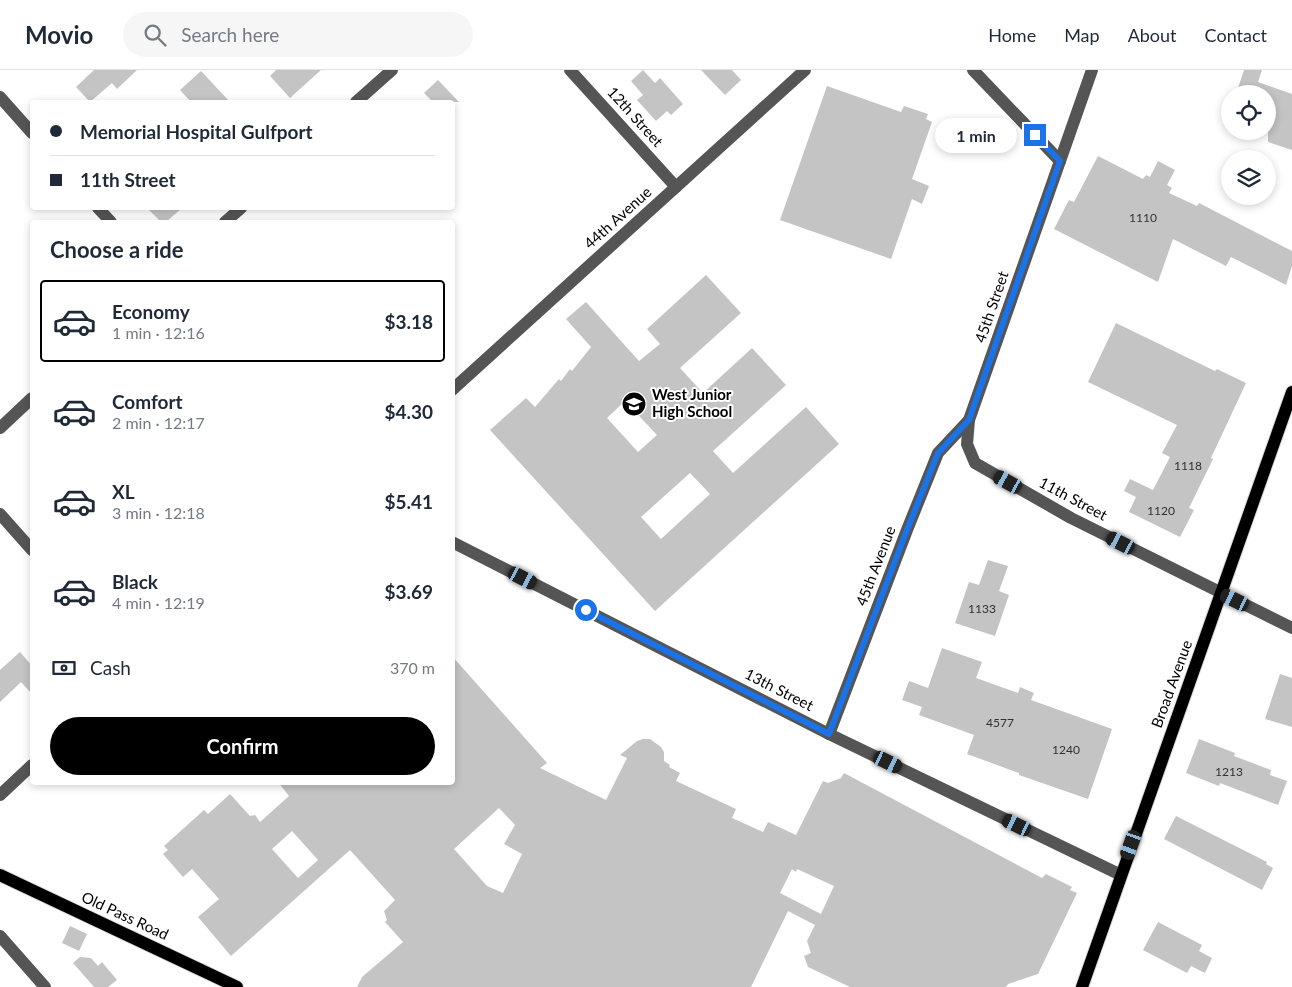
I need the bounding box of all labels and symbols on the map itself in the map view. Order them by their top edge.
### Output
street label: 12th Street [604,83,668,150]
callout: 1 min [935,118,1018,152]
route end [1024,124,1046,146]
street label: 44th Avenue [580,182,655,252]
house number: 1110 [1129,210,1157,225]
street label: 45th Street [970,268,1012,345]
place label: West Junior High School [652,385,732,420]
school or university icon: West Junior High School [621,391,647,417]
house number: 1118 [1174,458,1202,473]
car [991,468,1024,496]
street label: 11th Street [1036,473,1111,524]
house number: 1120 [1147,503,1175,518]
street label: 45th Avenue [852,523,899,608]
car [1104,530,1137,556]
car [506,565,539,591]
car [1218,587,1251,613]
route start [575,599,597,621]
house number: 1133 [968,601,996,616]
street label: Broad Avenue [1147,637,1195,730]
street label: 13th Street [742,664,817,714]
house number: 4577 [986,715,1014,730]
house number: 1240 [1052,742,1080,757]
car [871,749,904,775]
house number: 1213 [1215,764,1243,779]
car [1000,812,1033,838]
car [1118,828,1143,862]
street label: Old Pass Road [79,887,172,943]

